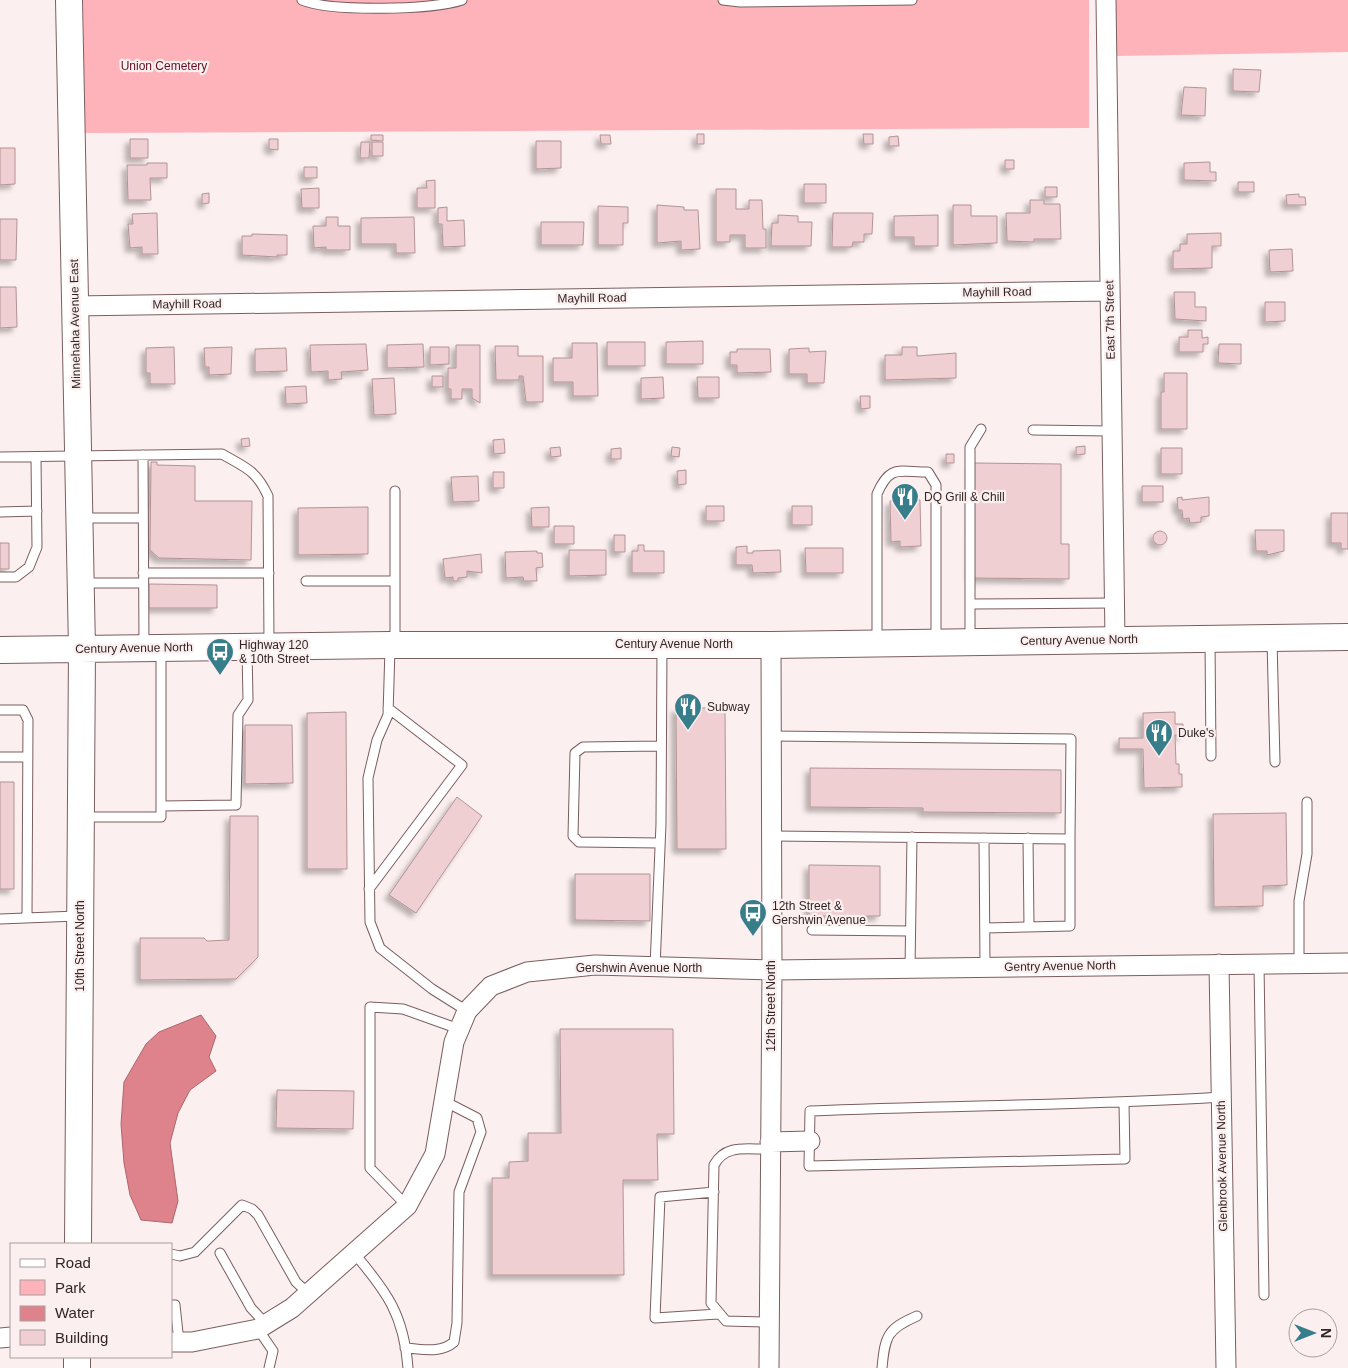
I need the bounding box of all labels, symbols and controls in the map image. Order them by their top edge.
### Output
park label: Union Cemetery [121,59,207,73]
street label: Minnehaha Avenue East [67,258,83,389]
street label: East 7th Street [1102,280,1118,360]
street label: Mayhill Road [962,284,1032,300]
street label: Mayhill Road [557,290,627,306]
street label: Mayhill Road [152,296,222,312]
restaurant icon: DQ Grill & Chill [890,482,920,521]
place label: DQ Grill & Chill [924,490,1005,504]
street label: Century Avenue North [1020,632,1138,648]
bus stop icon: Highway 120 & 10th Street [205,637,235,676]
street label: Century Avenue North [615,637,733,651]
place label: Highway 120 & 10th Street [239,638,310,666]
street label: Century Avenue North [75,640,193,656]
restaurant icon: Subway [673,692,703,731]
place label: Subway [707,700,750,714]
restaurant icon: Duke's [1144,718,1174,757]
place label: Duke's [1178,726,1214,740]
bus stop icon: 12th Street & Gershwin Avenue [738,898,768,937]
place label: 12th Street & Gershwin Avenue [772,899,866,927]
street label: 10th Street North [73,900,87,992]
street label: Gentry Avenue North [1004,958,1116,974]
street label: 12th Street North [764,960,778,1052]
street label: Gershwin Avenue North [576,961,702,975]
street label: Glenbrook Avenue North [1214,1100,1230,1232]
legend [10,1243,172,1358]
text: Road [55,1254,91,1271]
text: Park [55,1279,86,1296]
text: Water [55,1304,94,1321]
north arrow [1288,1308,1338,1358]
text: N [1318,1328,1334,1338]
text: Building [55,1329,108,1346]

